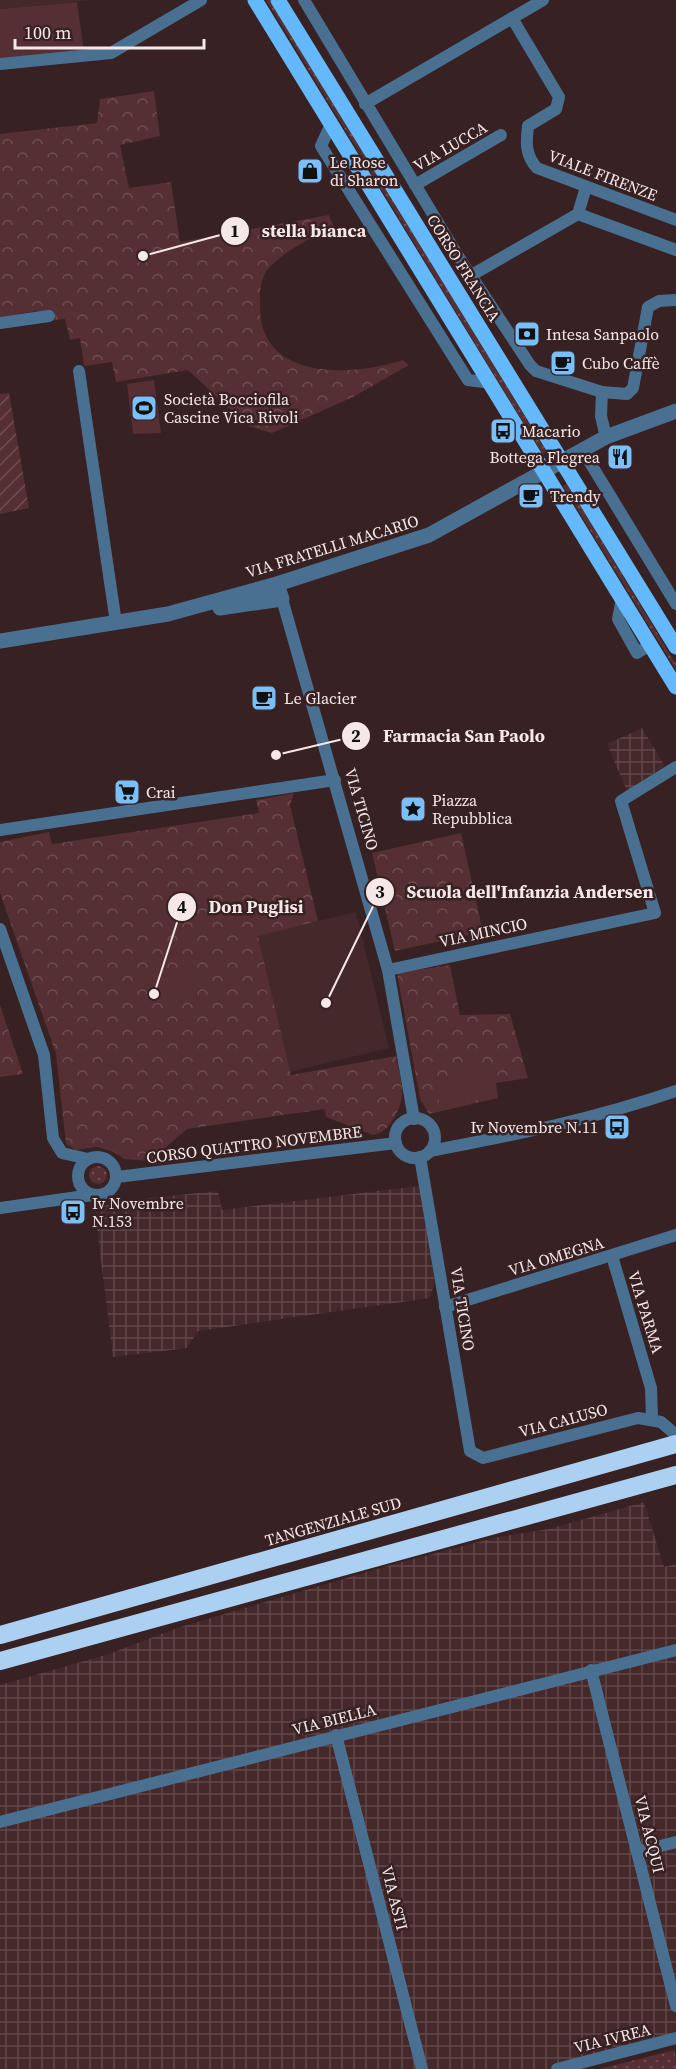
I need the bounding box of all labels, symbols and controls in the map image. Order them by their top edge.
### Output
scale bar [15,12,204,50]
text: 100 m [24,20,71,45]
street label: VIA LUCCA [409,116,491,176]
street label: VIALE FIRENZE [545,144,661,206]
place label: Le Rose di Sharon [330,151,399,191]
shop icon: Le Rose di Sharon [295,156,325,186]
street label: CORSO FRANCIA [422,210,506,326]
callout: stella bianca [220,213,378,249]
text: 1 [230,218,240,243]
text: stella bianca [262,218,367,243]
bank icon: Intesa Sanpaolo [512,319,542,349]
place label: Intesa Sanpaolo [546,323,659,345]
cafe icon: Cubo Caffè [548,348,578,378]
place label: Cubo Caffè [582,352,660,374]
place label: Società Bocciofila Cascine Vica Rivoli [164,388,299,428]
sports icon: Società Bocciofila Cascine Vica Rivoli [129,393,159,423]
bus stop icon: Macario [488,416,518,446]
place label: Macario [522,420,581,442]
restaurant icon: Bottega Flegrea [605,442,635,472]
place label: Bottega Flegrea [490,446,601,468]
cafe icon: Trendy [516,481,546,511]
place label: Trendy [550,485,602,507]
street label: VIA FRATELLI MACARIO [243,509,421,583]
cafe icon: Le Glacier [249,683,279,713]
place label: Le Glacier [284,687,357,709]
callout: Farmacia San Paolo [341,718,557,754]
text: 2 [351,723,361,748]
text: Farmacia San Paolo [383,723,545,748]
street label: VIA TICINO [340,765,384,853]
supermarket icon: Crai [112,777,142,807]
place label: Crai [146,781,176,803]
place label: Piazza Repubblica [432,789,513,829]
place icon: Piazza Repubblica [398,794,428,824]
callout: Scuola dell'Infanzia Andersen [365,874,666,910]
text: 3 [375,879,385,904]
text: Scuola dell'Infanzia Andersen [407,879,653,904]
callout: Don Puglisi [167,889,316,925]
text: 4 [177,894,187,919]
text: Don Puglisi [209,894,304,919]
street label: VIA MINCIO [437,912,529,952]
bus stop icon: Iv Novembre N.11 [602,1112,632,1142]
place label: Iv Novembre N.11 [470,1116,598,1138]
street label: CORSO QUATTRO NOVEMBRE [145,1120,363,1168]
place label: Iv Novembre N.153 [92,1192,184,1232]
bus stop icon: Iv Novembre N.153 [58,1197,88,1227]
street label: VIA OMEGNA [506,1231,607,1281]
street label: VIA TICINO [446,1265,480,1353]
street label: VIA PARMA [623,1268,669,1356]
street label: VIA CALUSO [516,1398,610,1442]
street label: TANGENZIALE SUD [262,1491,404,1551]
street label: VIA BIELLA [290,1698,379,1740]
street label: VIA ACQUI [630,1793,670,1875]
street label: VIA ASTI [376,1864,414,1932]
street label: VIA IVREA [571,2018,653,2058]

